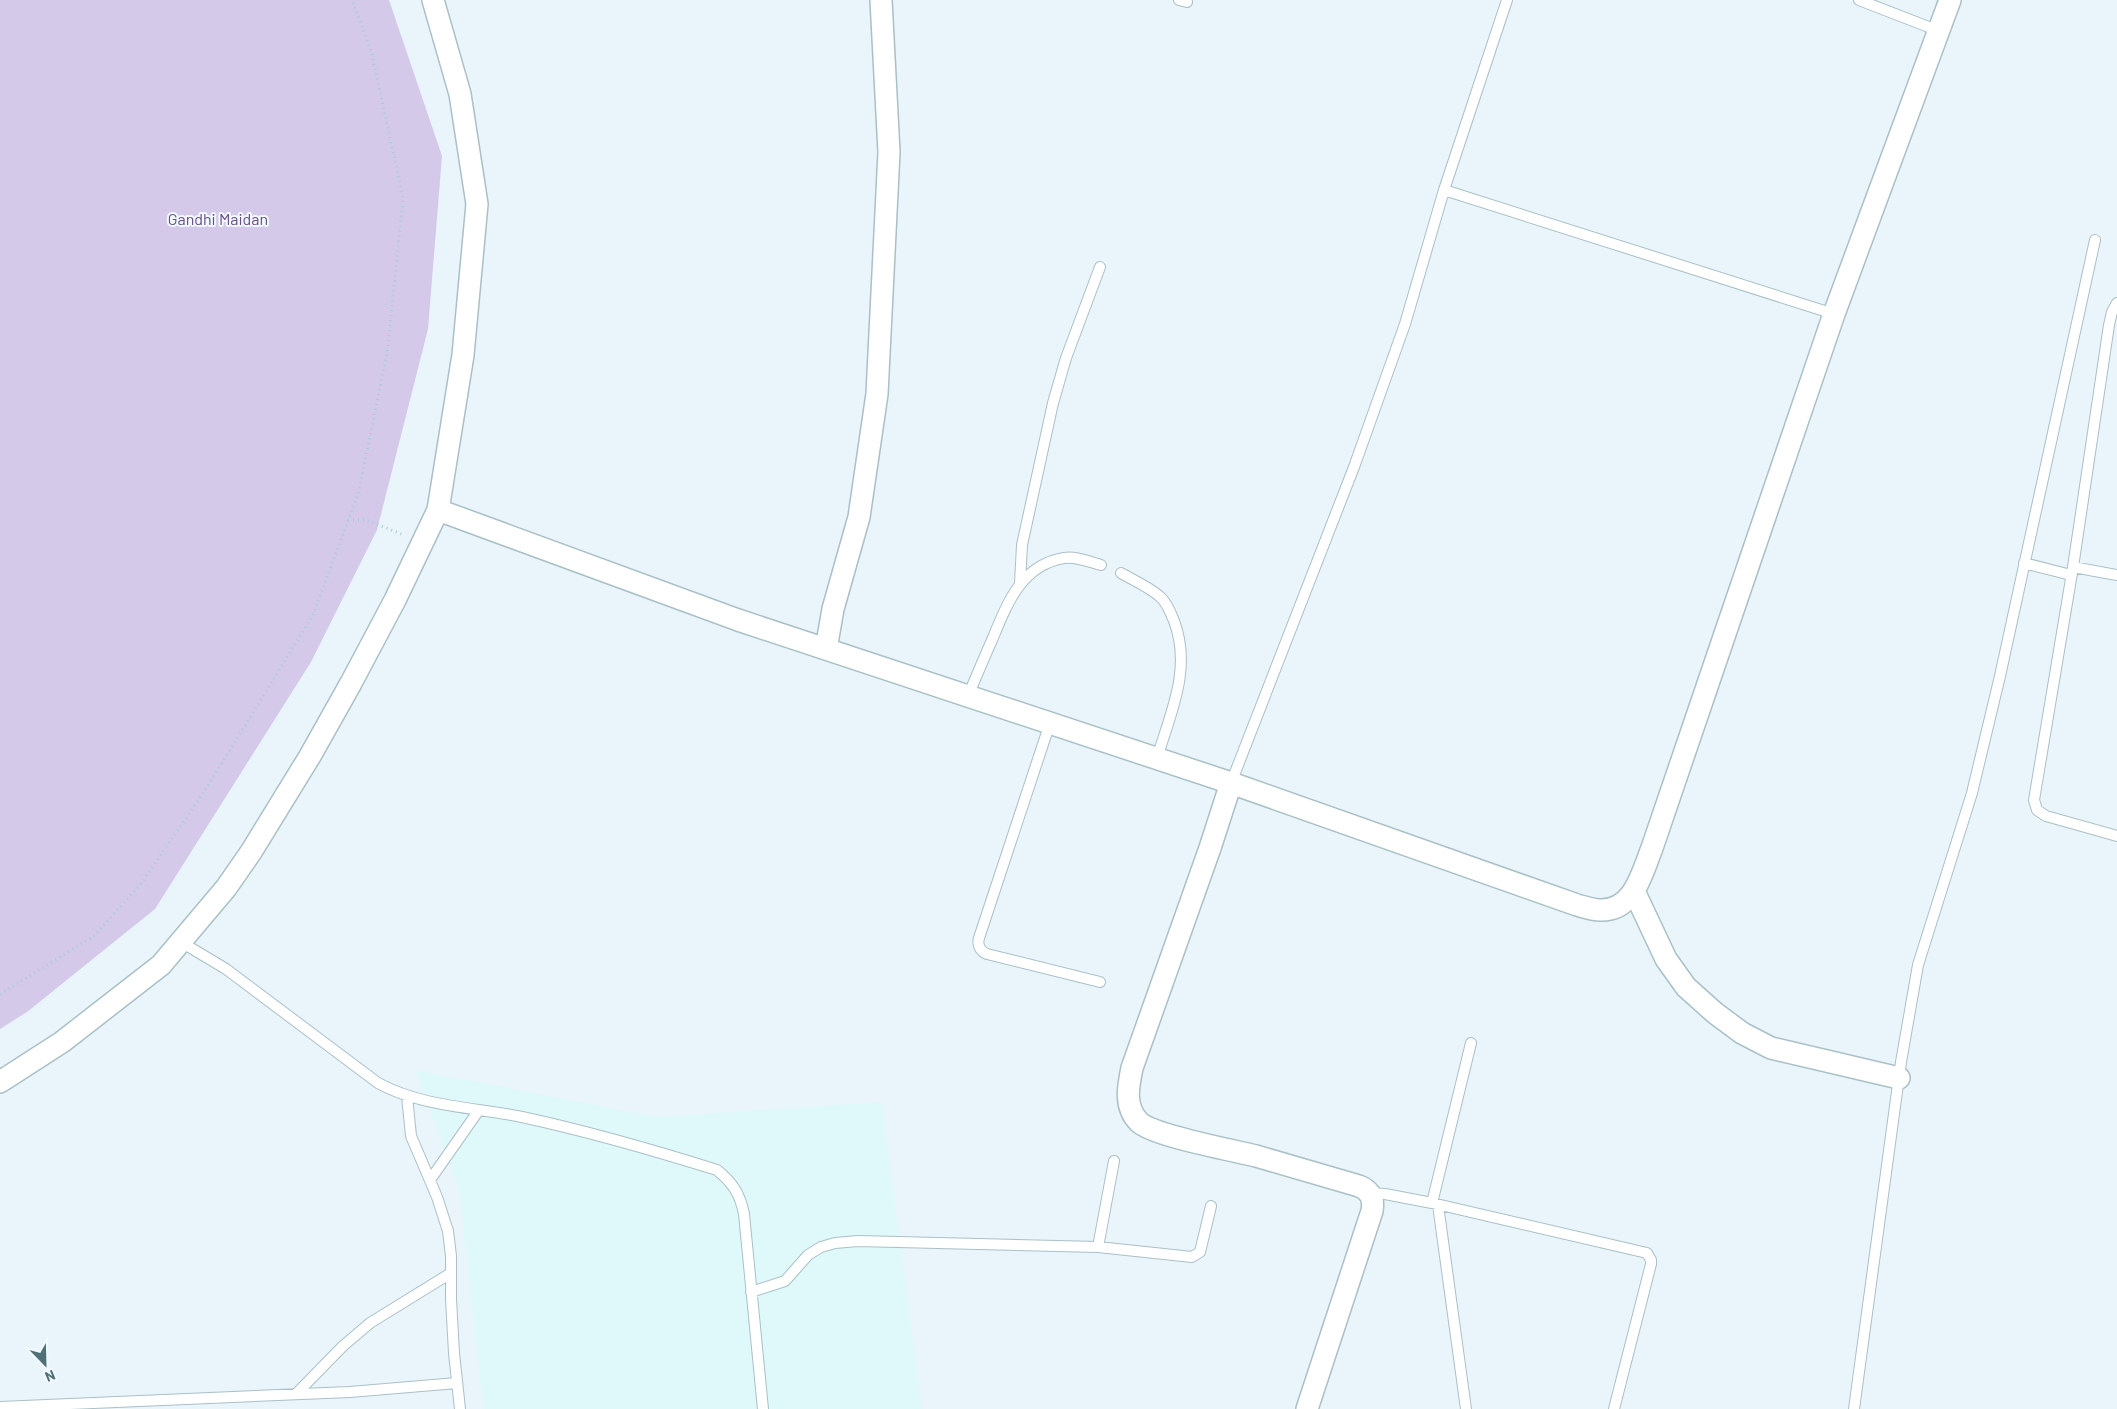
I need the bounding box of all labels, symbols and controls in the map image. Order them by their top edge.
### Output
park label: Gandhi Maidan [168,209,268,228]
north arrow [20,1339,70,1389]
text: N [43,1367,58,1386]

